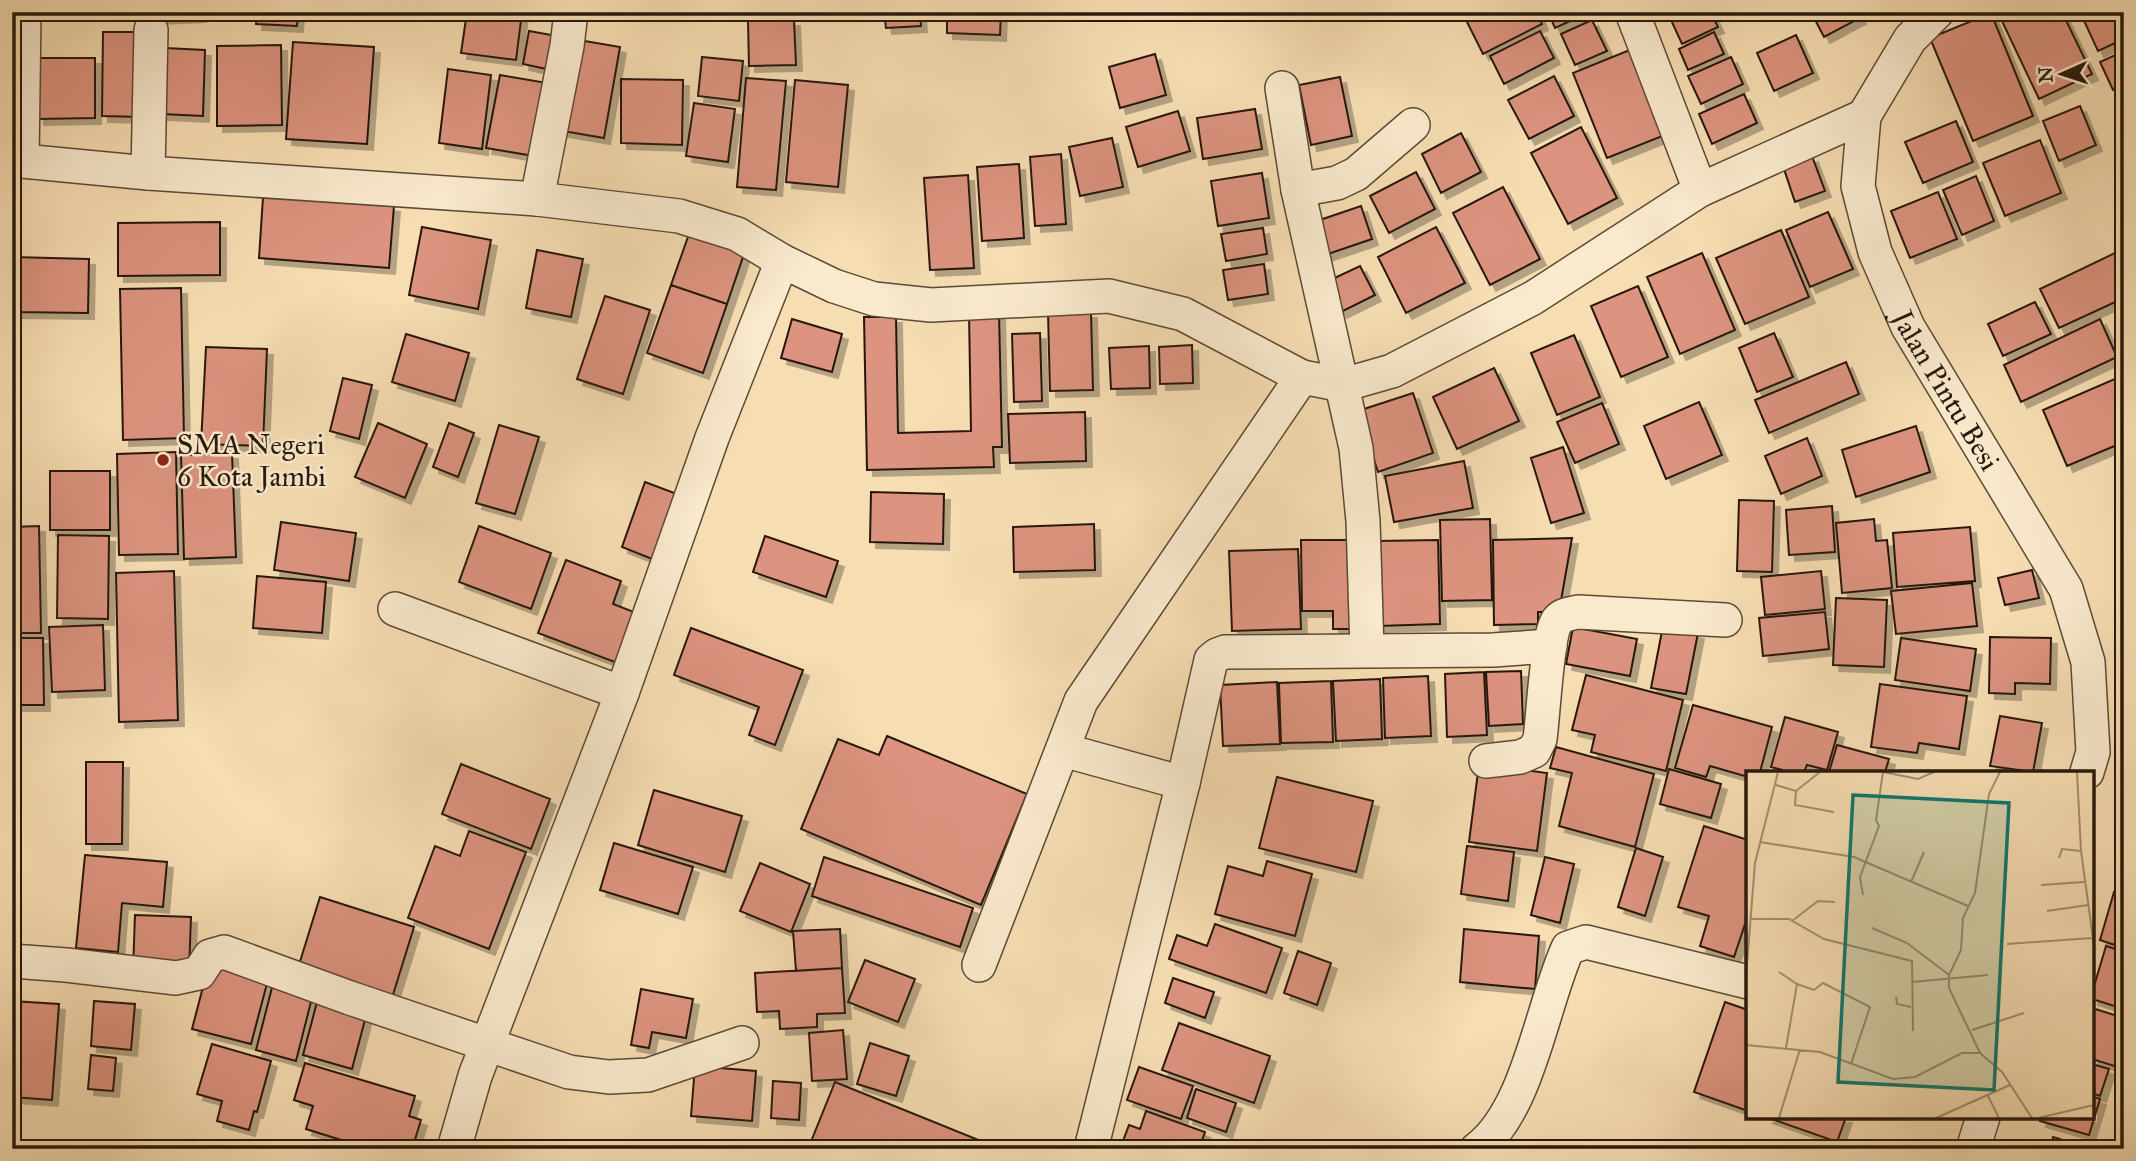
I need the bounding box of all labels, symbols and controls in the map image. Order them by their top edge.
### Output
north arrow [2028,38,2098,108]
text: N [2034,66,2057,84]
street label: Jalan Pintu Besi [1884,302,2008,477]
place label: SMA Negeri 6 Kota Jambi [177,427,326,494]
marker: SMA Negeri 6 Kota Jambi [155,452,171,468]
inset map [1746,771,2094,1119]

